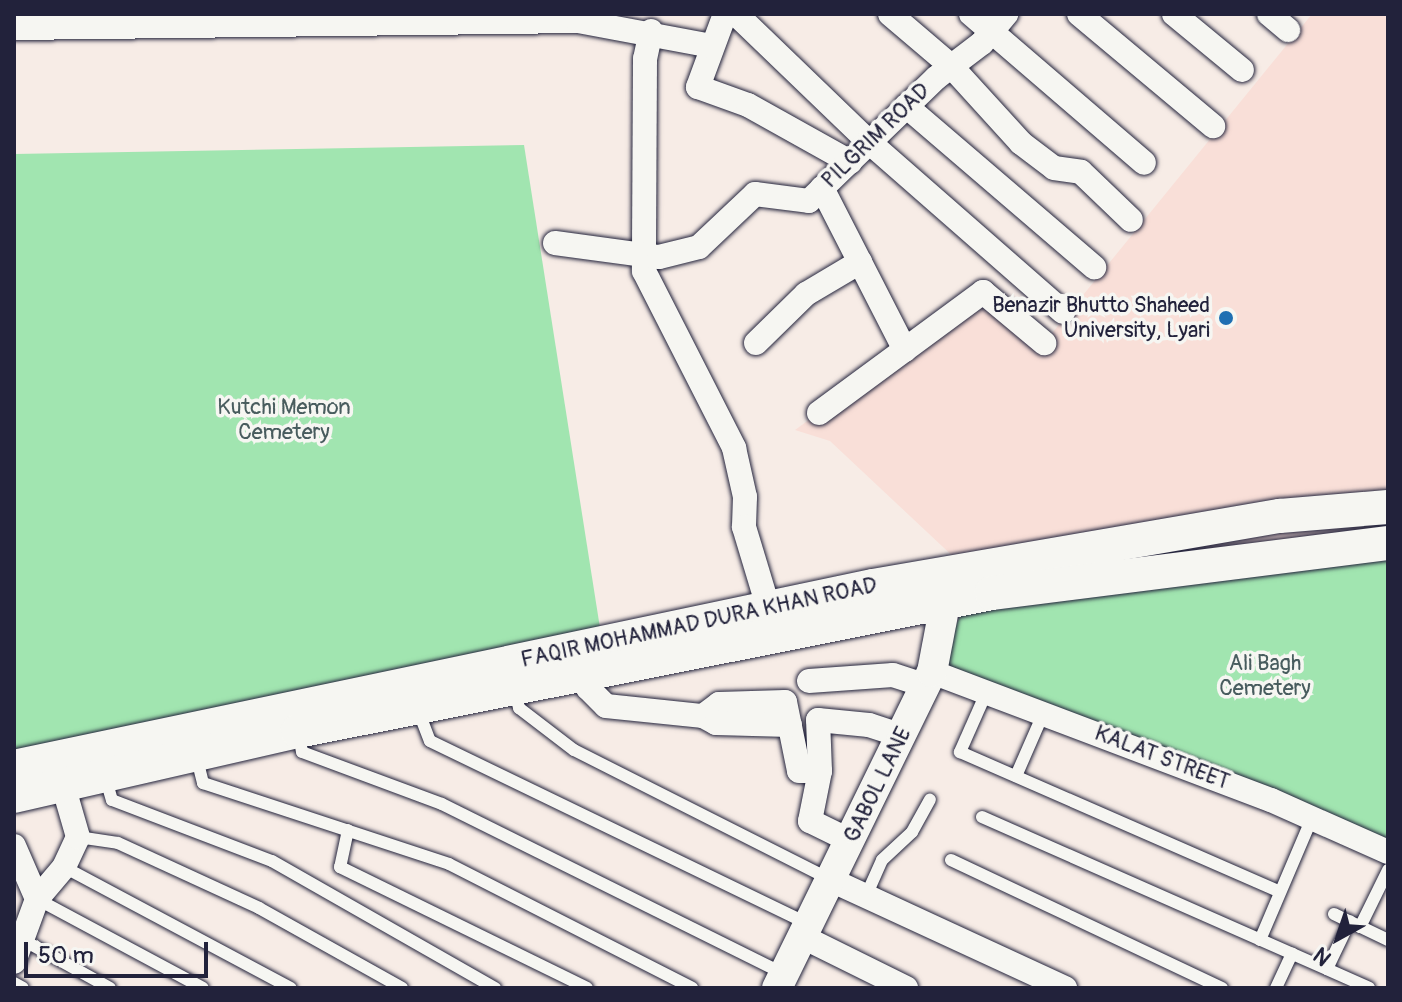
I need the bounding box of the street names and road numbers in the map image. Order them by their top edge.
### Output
street label: PILGRIM ROAD [817,78,935,194]
street label: FAQIR MOHAMMAD DURA KHAN ROAD [519,572,879,674]
street label: KALAT STREET [1091,720,1233,796]
street label: GABOL LANE [839,723,917,847]

